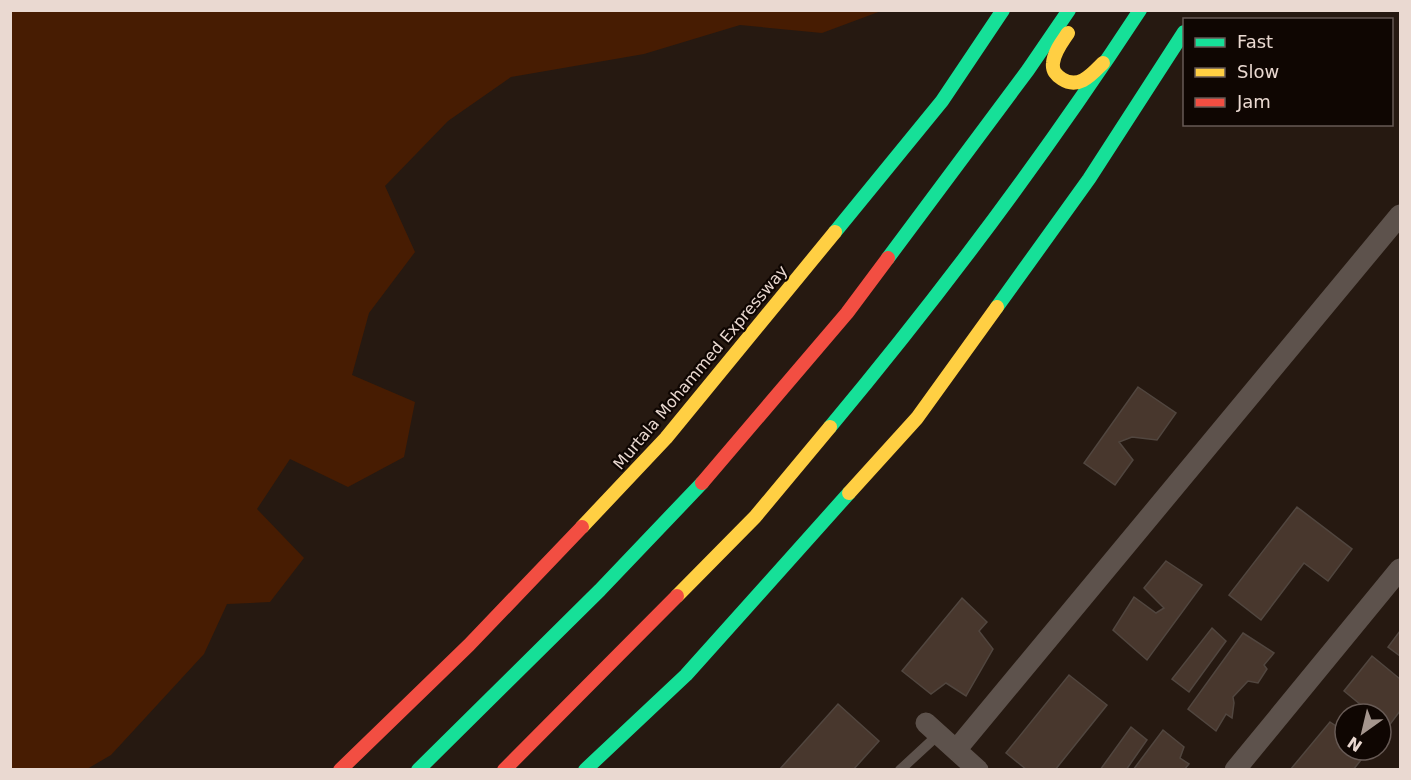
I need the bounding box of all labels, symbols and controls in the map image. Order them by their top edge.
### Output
legend [1183,18,1393,126]
text: Fast [1237,31,1273,52]
text: Slow [1237,61,1279,82]
text: Jam [1236,91,1271,112]
street label: Murtala Mohammed Expressway [609,261,791,473]
north arrow [1333,702,1393,762]
text: N [1344,732,1366,756]

